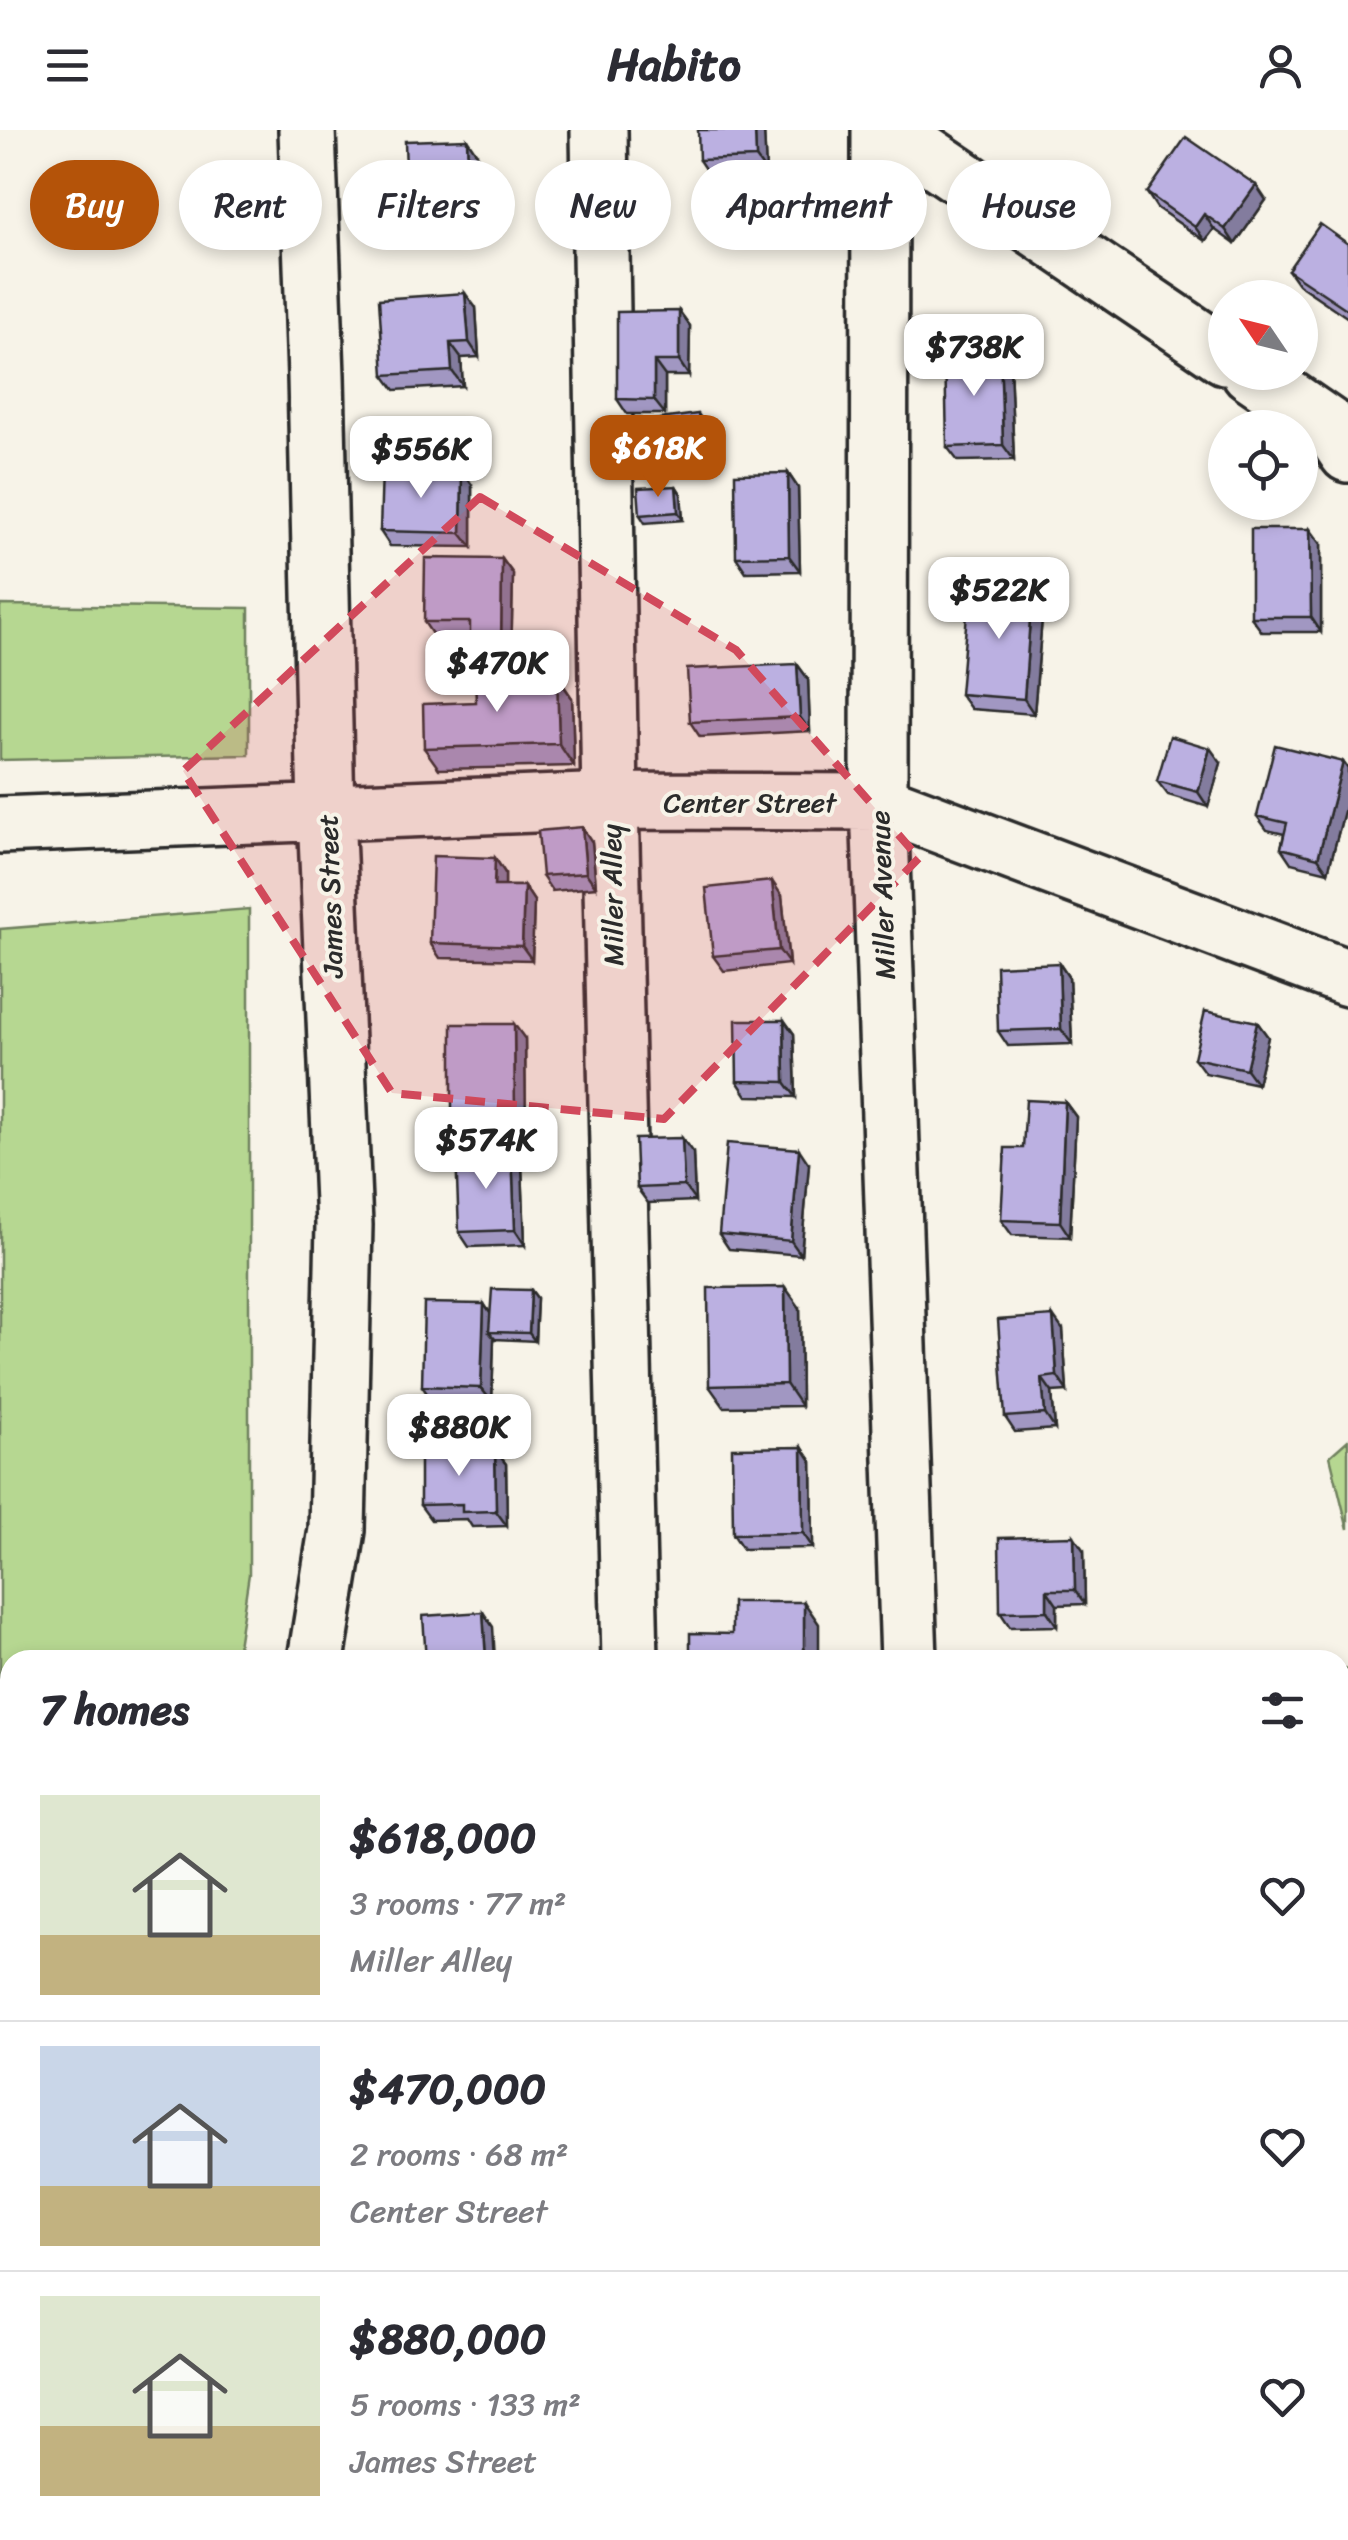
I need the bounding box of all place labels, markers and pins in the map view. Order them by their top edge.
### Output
pin: $738K [904,314,1044,399]
pin: $618K [588,415,728,500]
pin: $556K [351,416,491,501]
pin: $522K [929,557,1069,642]
pin: $470K [427,630,567,715]
pin: $574K [416,1107,556,1192]
pin: $880K [389,1394,529,1479]

